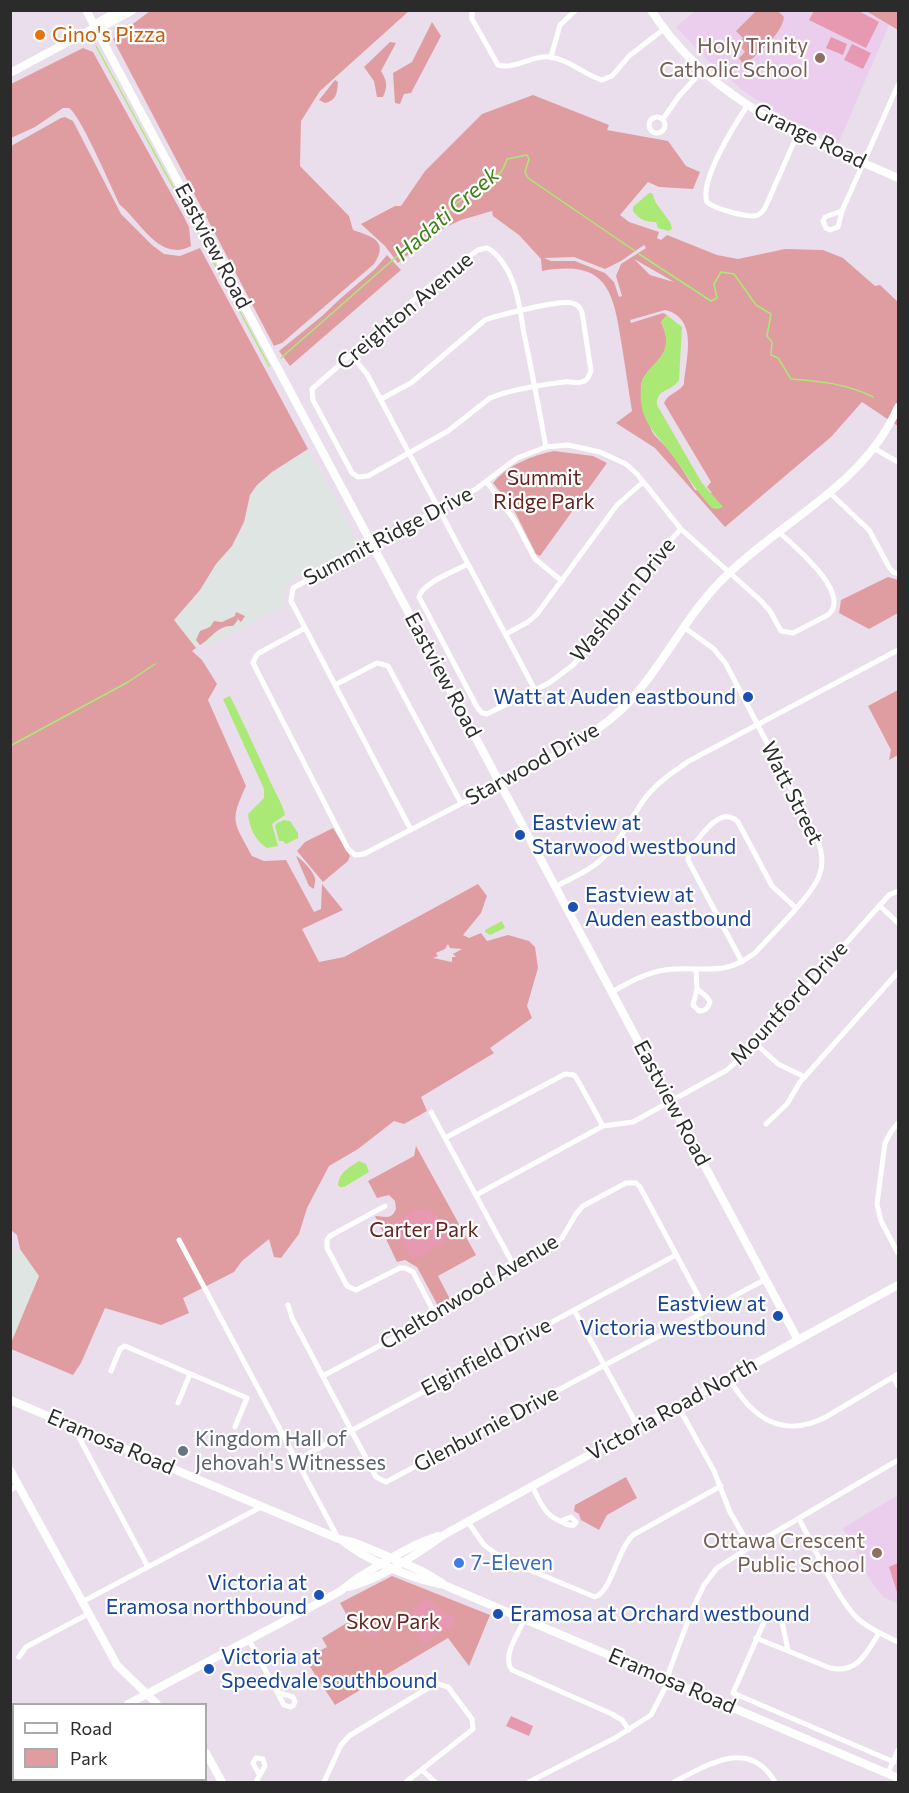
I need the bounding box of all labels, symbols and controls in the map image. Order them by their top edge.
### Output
place label: Gino's Pizza [52,22,166,48]
marker: Gino's Pizza [33,28,47,42]
place label: Holy Trinity Catholic School [659,33,808,83]
marker: Holy Trinity Catholic School [813,51,827,65]
street label: Grange Road [750,98,870,174]
water label: Hadati Creek [389,161,505,267]
street label: Eastview Road [169,179,257,313]
street label: Creighton Avenue [332,247,478,375]
park label: Summit Ridge Park [493,465,595,515]
street label: Summit Ridge Drive [299,481,477,591]
street label: Washburn Drive [565,533,681,667]
street label: Eastview Road [399,608,487,742]
place label: Watt at Auden eastbound [494,684,736,710]
marker: Watt at Auden eastbound [741,690,755,704]
street label: Starwood Drive [461,717,603,811]
street label: Watt Street [755,737,829,849]
place label: Eastview at Starwood westbound [532,810,736,860]
marker: Eastview at Starwood westbound [513,828,527,842]
place label: Eastview at Auden eastbound [585,882,751,932]
marker: Eastview at Auden eastbound [566,900,580,914]
street label: Mountford Drive [725,936,853,1070]
street label: Eastview Road [628,1036,716,1170]
park label: Carter Park [369,1217,479,1243]
street label: Cheltonwood Avenue [375,1229,563,1355]
place label: Eastview at Victoria westbound [580,1291,766,1341]
marker: Eastview at Victoria westbound [771,1309,785,1323]
street label: Elginfield Drive [417,1312,555,1402]
street label: Victoria Road North [583,1352,761,1466]
street label: Glenburnie Drive [410,1380,562,1478]
street label: Eramosa Road [44,1404,178,1480]
place label: Kingdom Hall of Jehovah's Witnesses [195,1426,386,1476]
marker: Kingdom Hall of Jehovah's Witnesses [176,1444,190,1458]
place label: Ottawa Crescent Public School [703,1528,865,1578]
marker: Ottawa Crescent Public School [870,1546,884,1560]
place label: 7-Eleven [471,1550,553,1576]
marker: 7-Eleven [452,1556,466,1570]
place label: Victoria at Eramosa northbound [106,1570,307,1620]
marker: Victoria at Eramosa northbound [312,1588,326,1602]
place label: Eramosa at Orchard westbound [510,1601,810,1627]
marker: Eramosa at Orchard westbound [491,1607,505,1621]
park label: Skov Park [346,1609,440,1635]
street label: Eramosa Road [605,1643,739,1719]
place label: Victoria at Speedvale southbound [221,1644,437,1694]
marker: Victoria at Speedvale southbound [202,1662,216,1676]
legend [12,1703,207,1781]
text: Road [70,1717,112,1739]
text: Park [70,1747,108,1769]

